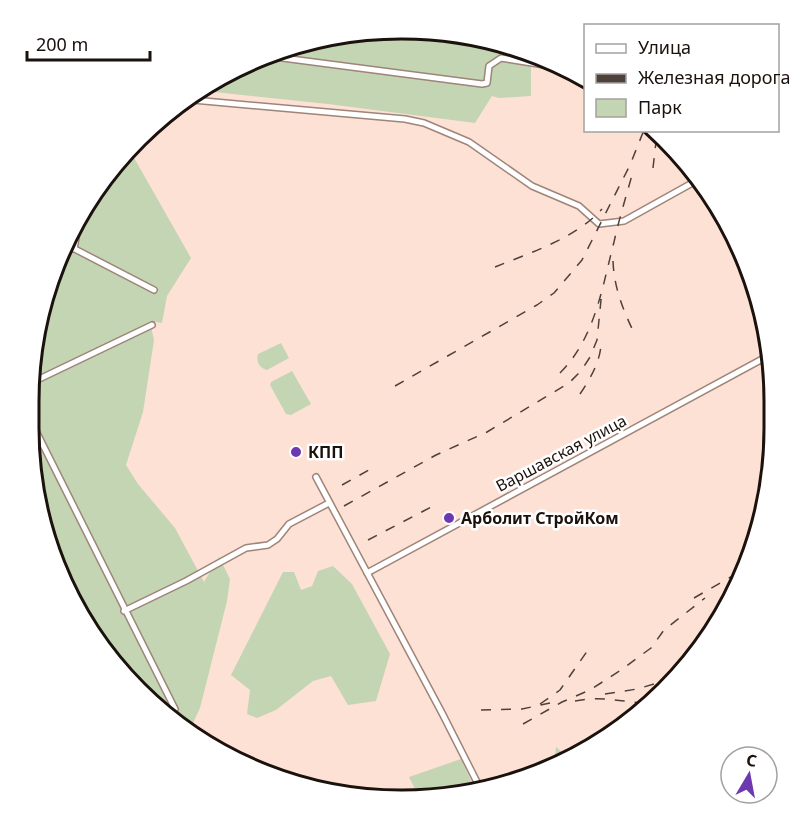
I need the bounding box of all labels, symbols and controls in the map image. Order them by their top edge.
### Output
scale bar [27,24,150,62]
legend [584,24,779,132]
text: 200 m [36,32,88,56]
text: Улица [638,35,691,59]
text: Железная дорога [638,65,790,89]
text: Парк [638,95,682,119]
street label: Варшавская улица [492,409,630,497]
place label: КПП [308,441,343,463]
marker: КПП [289,445,303,459]
place label: Арболит СтройКом [461,507,619,529]
marker: Арболит СтройКом [442,511,456,525]
north arrow [719,745,779,805]
text: С [745,748,759,772]

